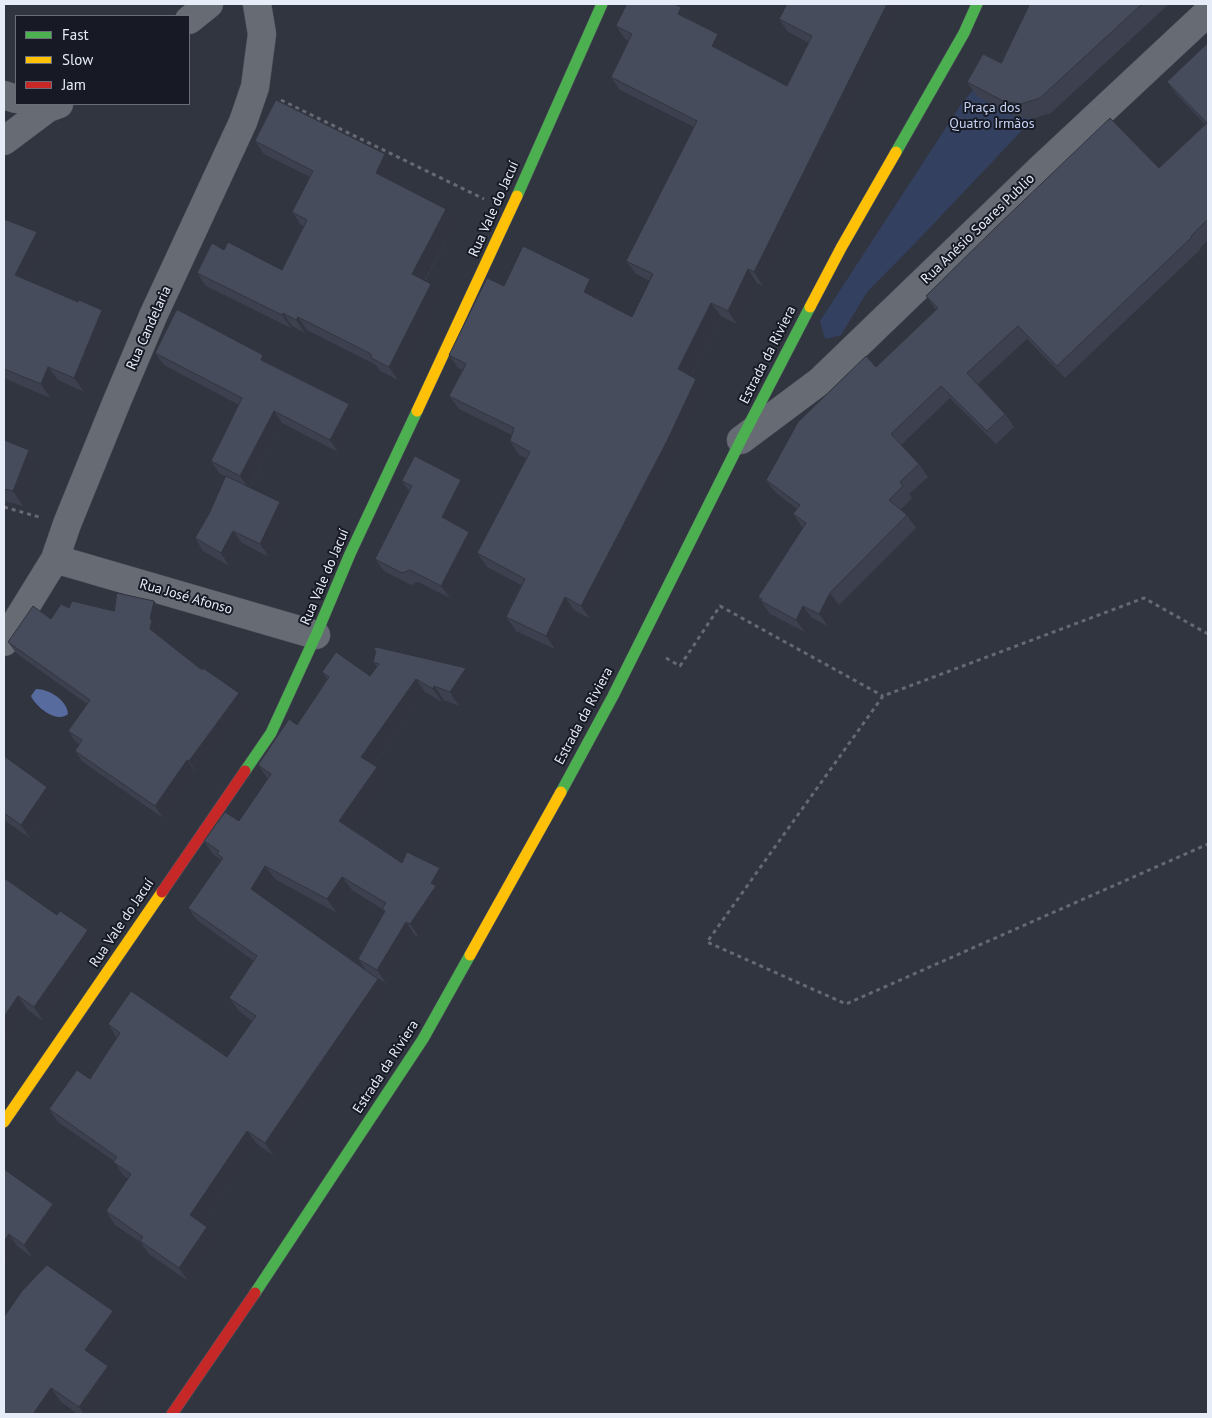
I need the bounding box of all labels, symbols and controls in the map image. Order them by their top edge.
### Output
legend [15,15,190,105]
text: Fast [62,25,89,44]
text: Slow [62,50,93,69]
text: Jam [62,75,86,94]
park label: Praça dos Quatro Irmãos [949,100,1035,132]
street label: Rua Vale do Jacuí [465,159,523,259]
street label: Rua Anésio Soares Publio [918,170,1038,288]
street label: Rua Candelaria [123,284,175,372]
street label: Estrada da Riviera [736,303,800,407]
street label: Rua Vale do Jacuí [297,526,353,628]
street label: Rua José Afonso [138,576,234,618]
street label: Estrada da Riviera [551,665,617,767]
street label: Rua Vale do Jacuí [86,876,158,970]
street label: Estrada da Riviera [350,1017,422,1117]

